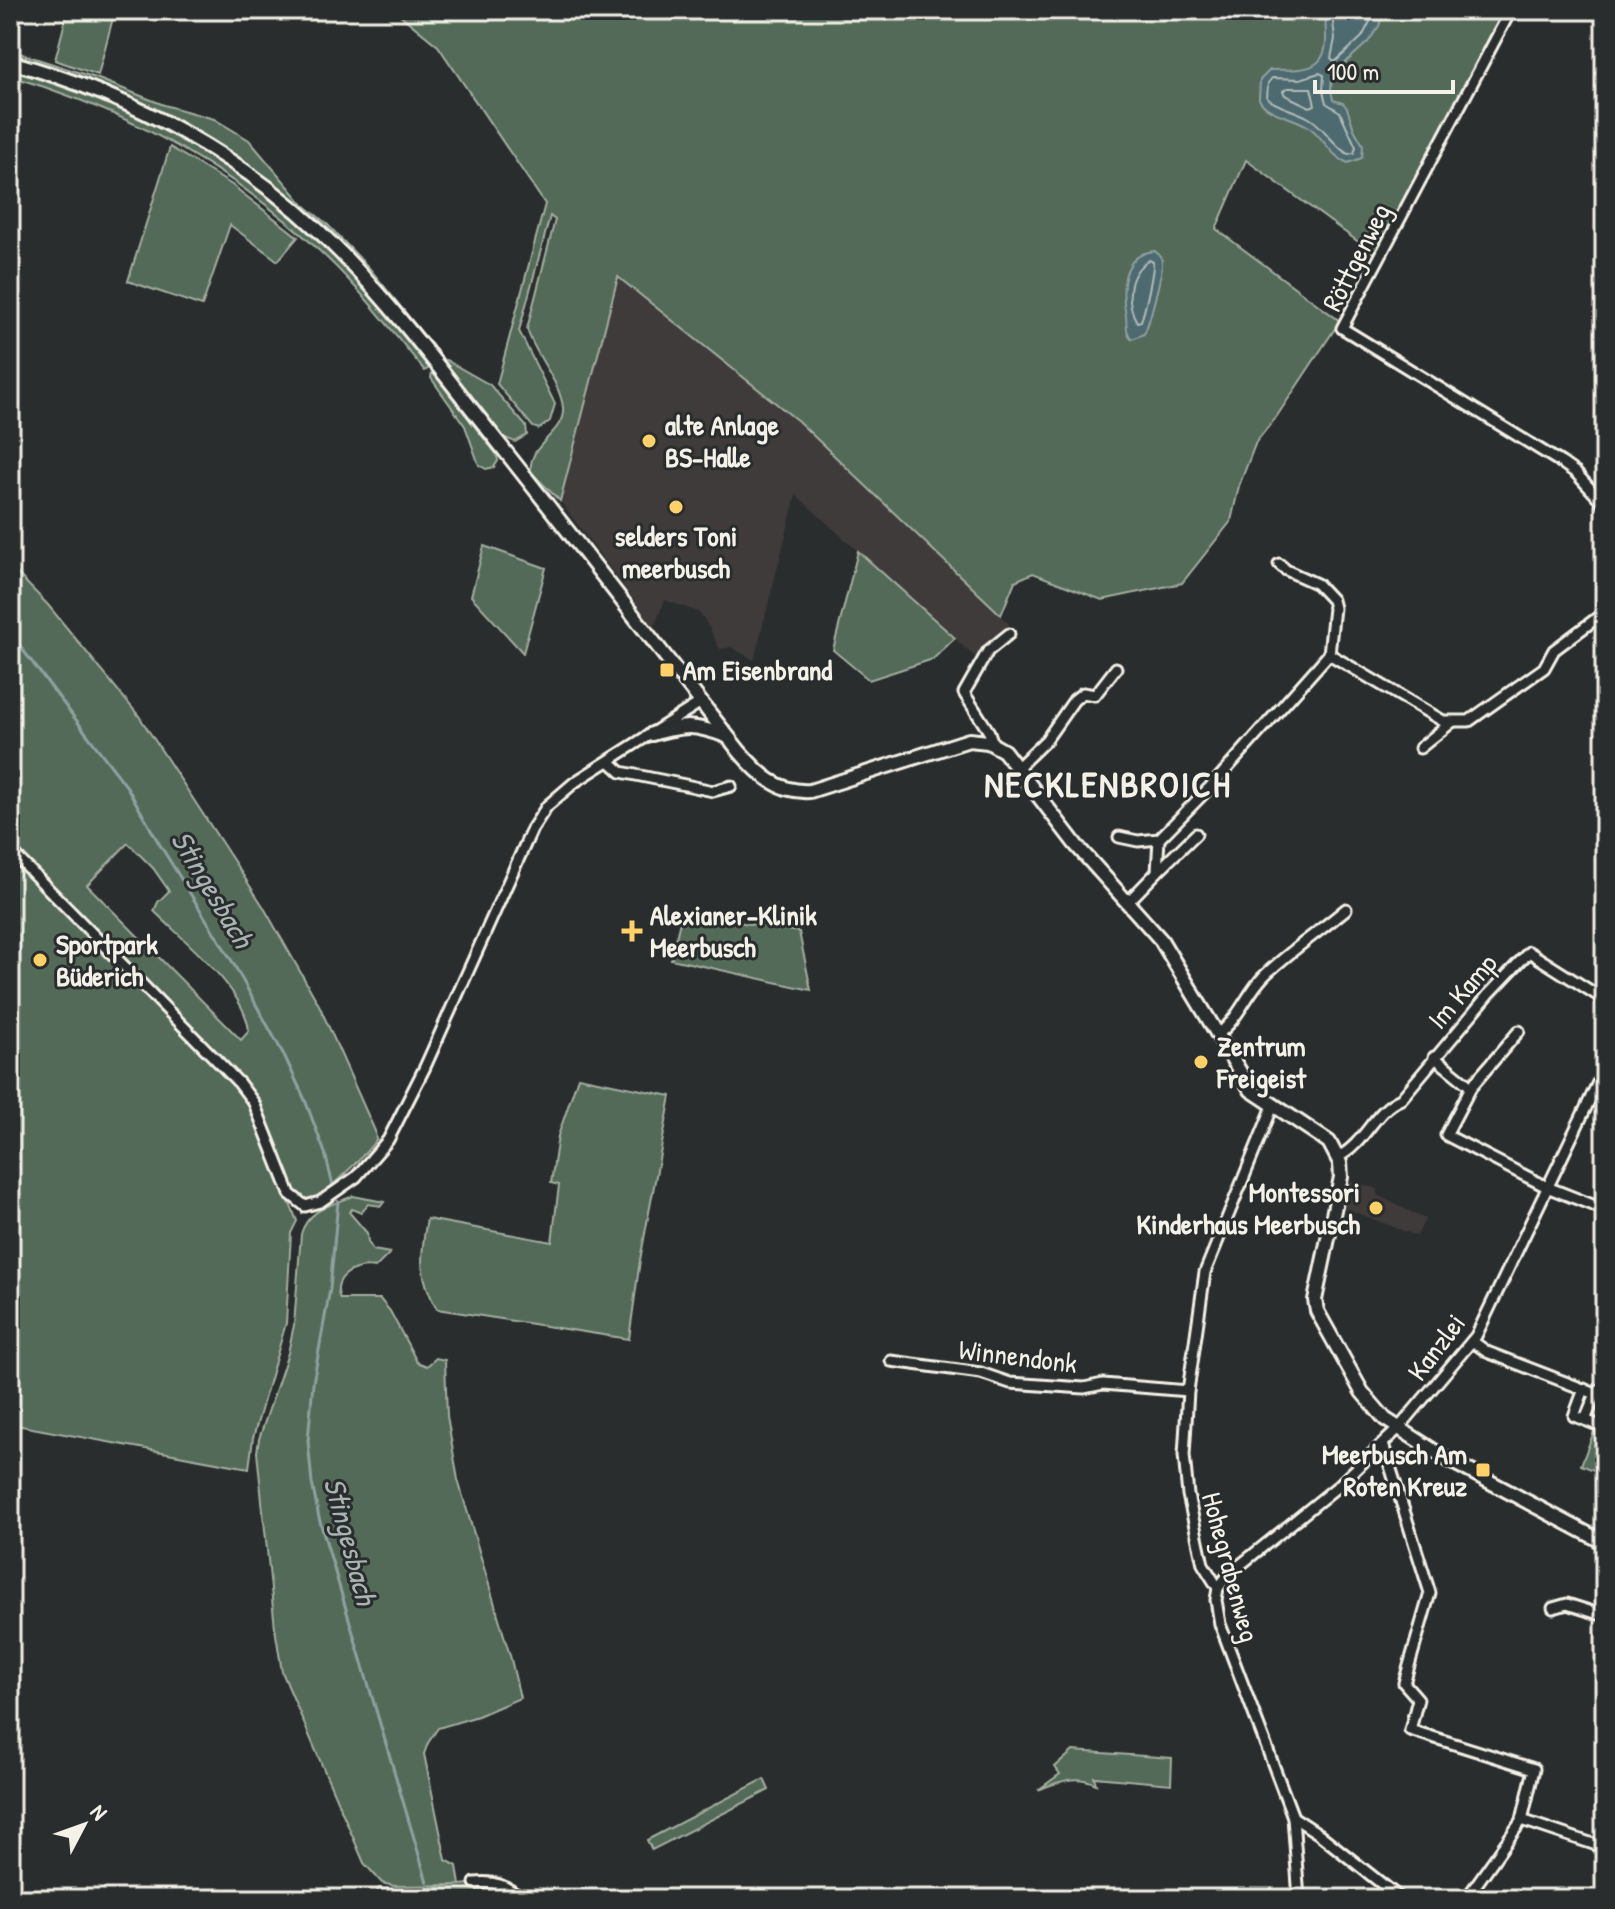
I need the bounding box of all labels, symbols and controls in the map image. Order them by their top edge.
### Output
scale bar [1315,44,1453,94]
text: 100 m [1327,55,1379,87]
street label: Röttgenweg [1313,197,1399,317]
place label: alte Anlage BS-Halle [665,406,780,476]
marker: alte Anlage BS-Halle [640,432,658,450]
marker: selders Toni meerbusch [667,498,685,516]
place label: selders Toni meerbusch [615,517,737,587]
place label: Am Eisenbrand [683,651,832,689]
marker: Am Eisenbrand [658,661,676,679]
district label: NECKLENBROICH [984,759,1232,808]
water label: Stingesbach [161,823,265,957]
place label: Alexianer-Klinik Meerbusch [650,896,817,966]
marker: Alexianer-Klinik Meerbusch [621,920,643,942]
place label: Sportpark Büderich [56,925,158,995]
street label: Im Kamp [1419,945,1505,1037]
marker: Sportpark Büderich [31,951,49,969]
place label: Zentrum Freigeist [1216,1027,1307,1098]
marker: Zentrum Freigeist [1192,1053,1210,1071]
place label: Montessori Kinderhaus Meerbusch [1137,1173,1360,1243]
marker: Montessori Kinderhaus Meerbusch [1367,1199,1385,1217]
street label: Kanzlei [1398,1306,1474,1388]
street label: Winnendonk [957,1330,1080,1382]
place label: Meerbusch Am Roten Kreuz [1322,1435,1467,1505]
marker: Meerbusch Am Roten Kreuz [1474,1461,1492,1479]
water label: Stingesbach [314,1473,388,1611]
street label: Hohegrabenweg [1193,1488,1269,1646]
north arrow [44,1785,124,1865]
text: N [84,1798,114,1826]

